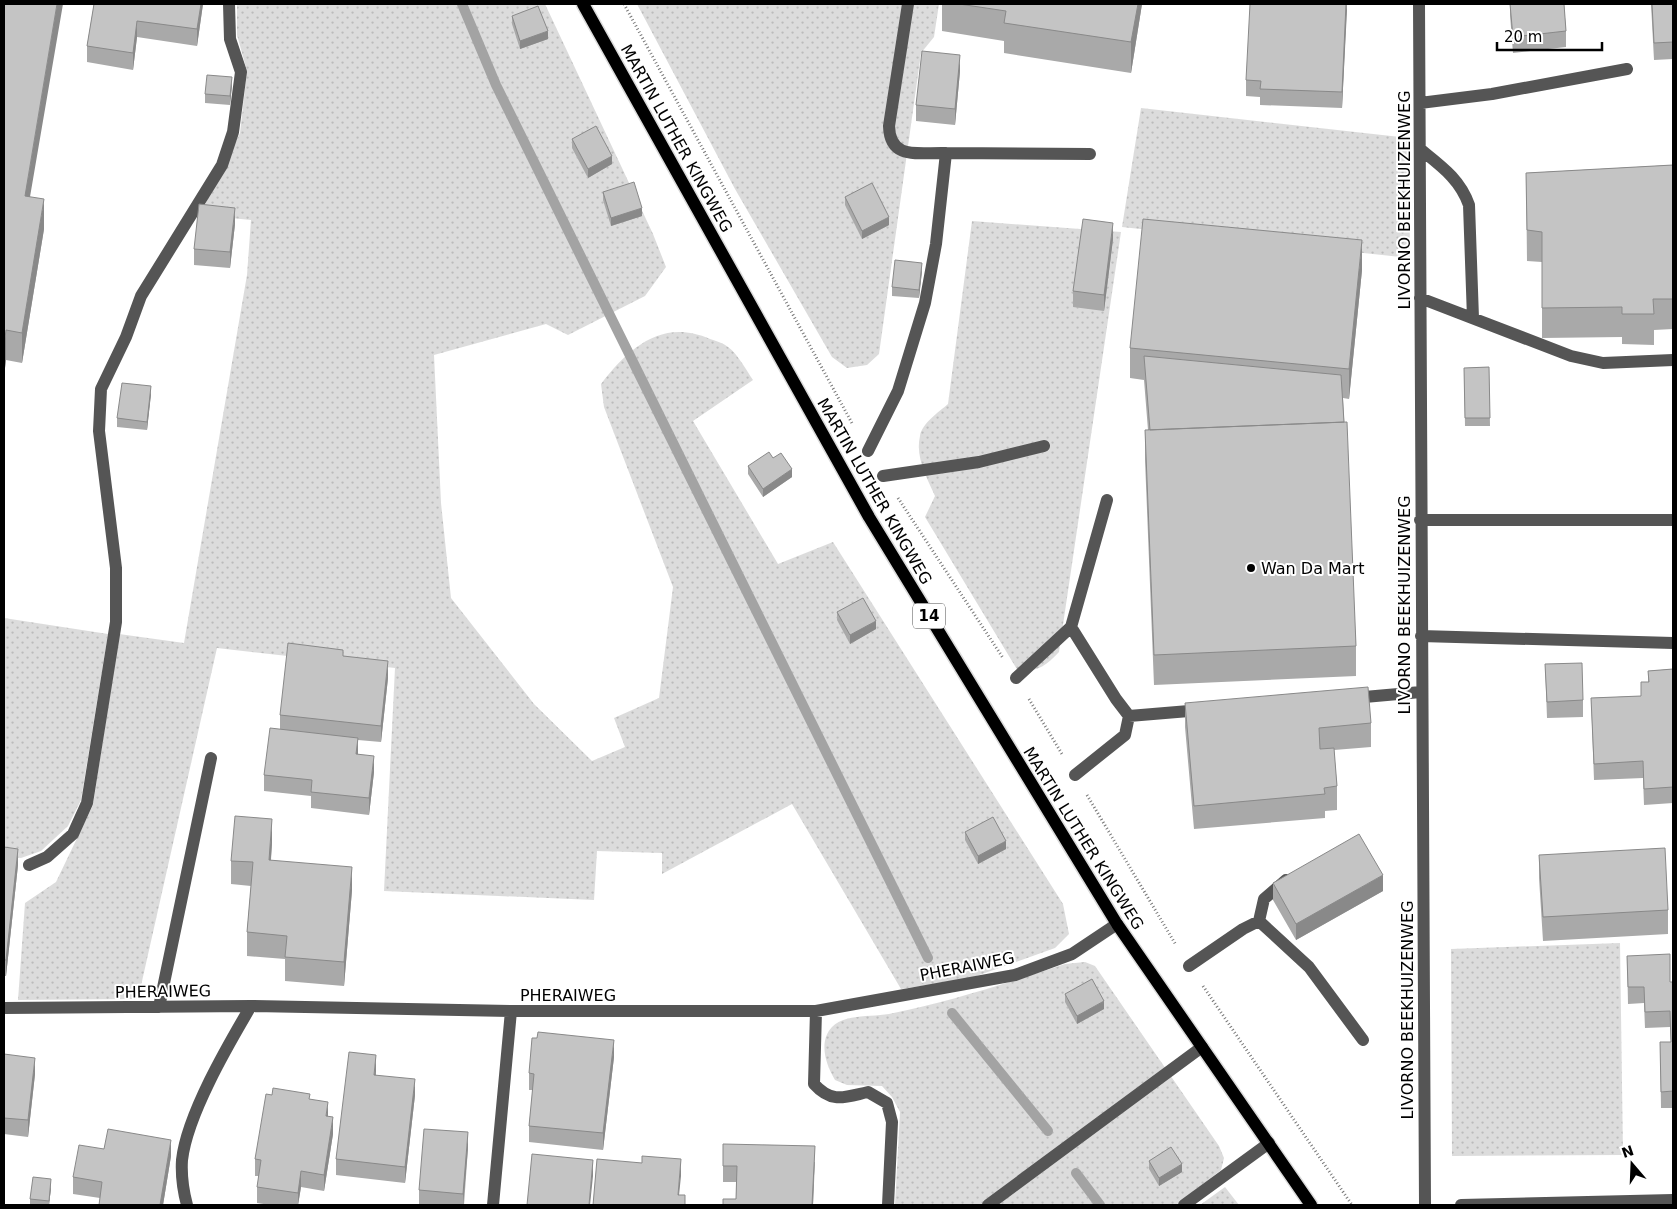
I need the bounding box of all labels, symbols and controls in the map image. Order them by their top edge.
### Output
scale bar [1497,20,1602,52]
text: 20 m [1504,28,1542,46]
street label: MARTIN LUTHER KINGWEG [617,41,736,236]
street label: LIVORNO BEEKHUIZENWEG [1395,90,1414,310]
street label: MARTIN LUTHER KINGWEG [813,395,936,588]
street label: LIVORNO BEEKHUIZENWEG [1395,495,1414,715]
place label: Wan Da Mart [1261,559,1365,578]
marker: Wan Da Mart [1245,562,1257,574]
road number: 14 [913,604,945,628]
street label: MARTIN LUTHER KINGWEG [1019,743,1148,933]
street label: LIVORNO BEEKHUIZENWEG [1398,900,1417,1120]
street label: PHERAIWEG [918,948,1016,985]
street label: PHERAIWEG [115,981,211,1002]
street label: PHERAIWEG [520,986,616,1005]
north arrow [1607,1139,1657,1189]
text: N [1620,1142,1636,1161]

